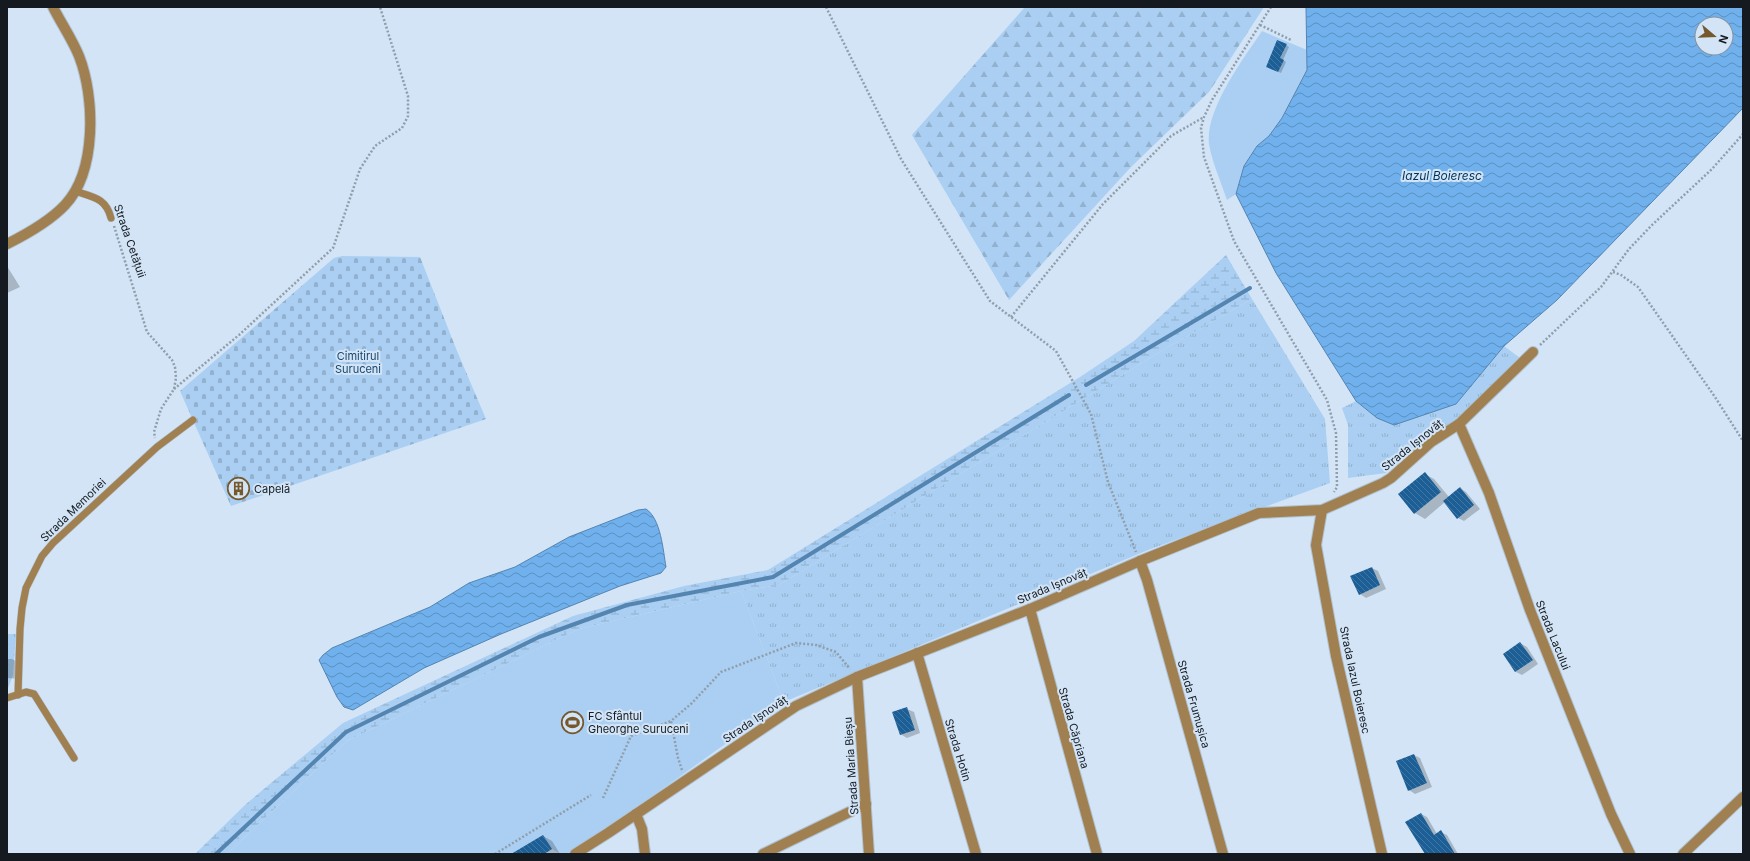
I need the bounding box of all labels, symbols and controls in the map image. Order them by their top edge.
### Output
north arrow [1694,16,1734,56]
text: N [1715,33,1731,46]
water label: Iazul Boieresc [1402,168,1482,183]
street label: Strada Cetățuii [111,202,149,280]
park label: Cimitirul Suruceni [335,349,381,376]
street label: Strada Ișnovăț [1379,416,1446,474]
street label: Strada Memoriei [37,475,109,545]
building icon: Capelă [225,476,251,502]
place label: Capelă [254,482,290,496]
street label: Strada Ișnovăț [1015,565,1089,607]
street label: Strada Lacului [1533,598,1573,672]
street label: Strada Iazul Boieresc [1337,625,1373,735]
street label: Strada Frumușica [1175,658,1213,750]
street label: Strada Căpriana [1056,686,1092,770]
street label: Strada Ișnovăț [720,692,790,746]
sports icon: FC Sfântul Gheorghe Suruceni [559,709,585,735]
place label: FC Sfântul Gheorghe Suruceni [588,709,689,736]
street label: Strada Maria Bieșu [841,717,861,815]
street label: Strada Hotin [942,717,974,783]

